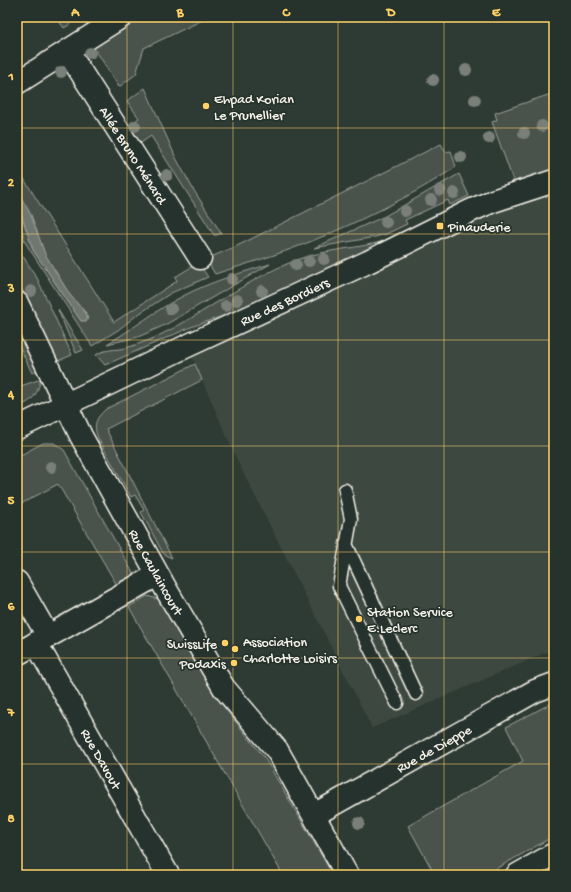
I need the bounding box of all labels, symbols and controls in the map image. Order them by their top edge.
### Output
text: A [70,6,80,21]
text: B [176,6,185,21]
text: C [281,6,291,21]
text: D [386,6,396,21]
text: E [492,6,501,21]
text: 1 [7,70,14,85]
place label: Ehpad Korian Le Prunellier [214,92,294,125]
marker: Ehpad Korian Le Prunellier [201,101,211,111]
street label: Allée Bruno Ménard [94,104,170,210]
text: 2 [8,176,15,191]
place label: Pinauderie [447,220,511,237]
marker: Pinauderie [435,221,445,231]
street label: Rue des Bordiers [238,275,333,331]
text: 3 [7,282,15,297]
text: 4 [7,388,15,403]
text: 5 [8,494,15,509]
street label: Rue Caulaincourt [123,527,186,620]
text: 6 [8,600,15,615]
place label: Station Service E.Leclerc [367,605,454,638]
marker: Station Service E.Leclerc [354,614,364,624]
place label: Association Charlotte Loisirs [243,635,338,668]
place label: SwissLife [167,637,218,654]
marker: SwissLife [220,638,230,648]
marker: Association Charlotte Loisirs [230,644,240,654]
place label: Podaxis [178,657,227,674]
marker: Podaxis [229,658,239,668]
text: 7 [7,706,16,721]
street label: Rue de Dieppe [394,722,476,778]
street label: Rue Davout [76,726,124,794]
text: 8 [7,812,15,827]

